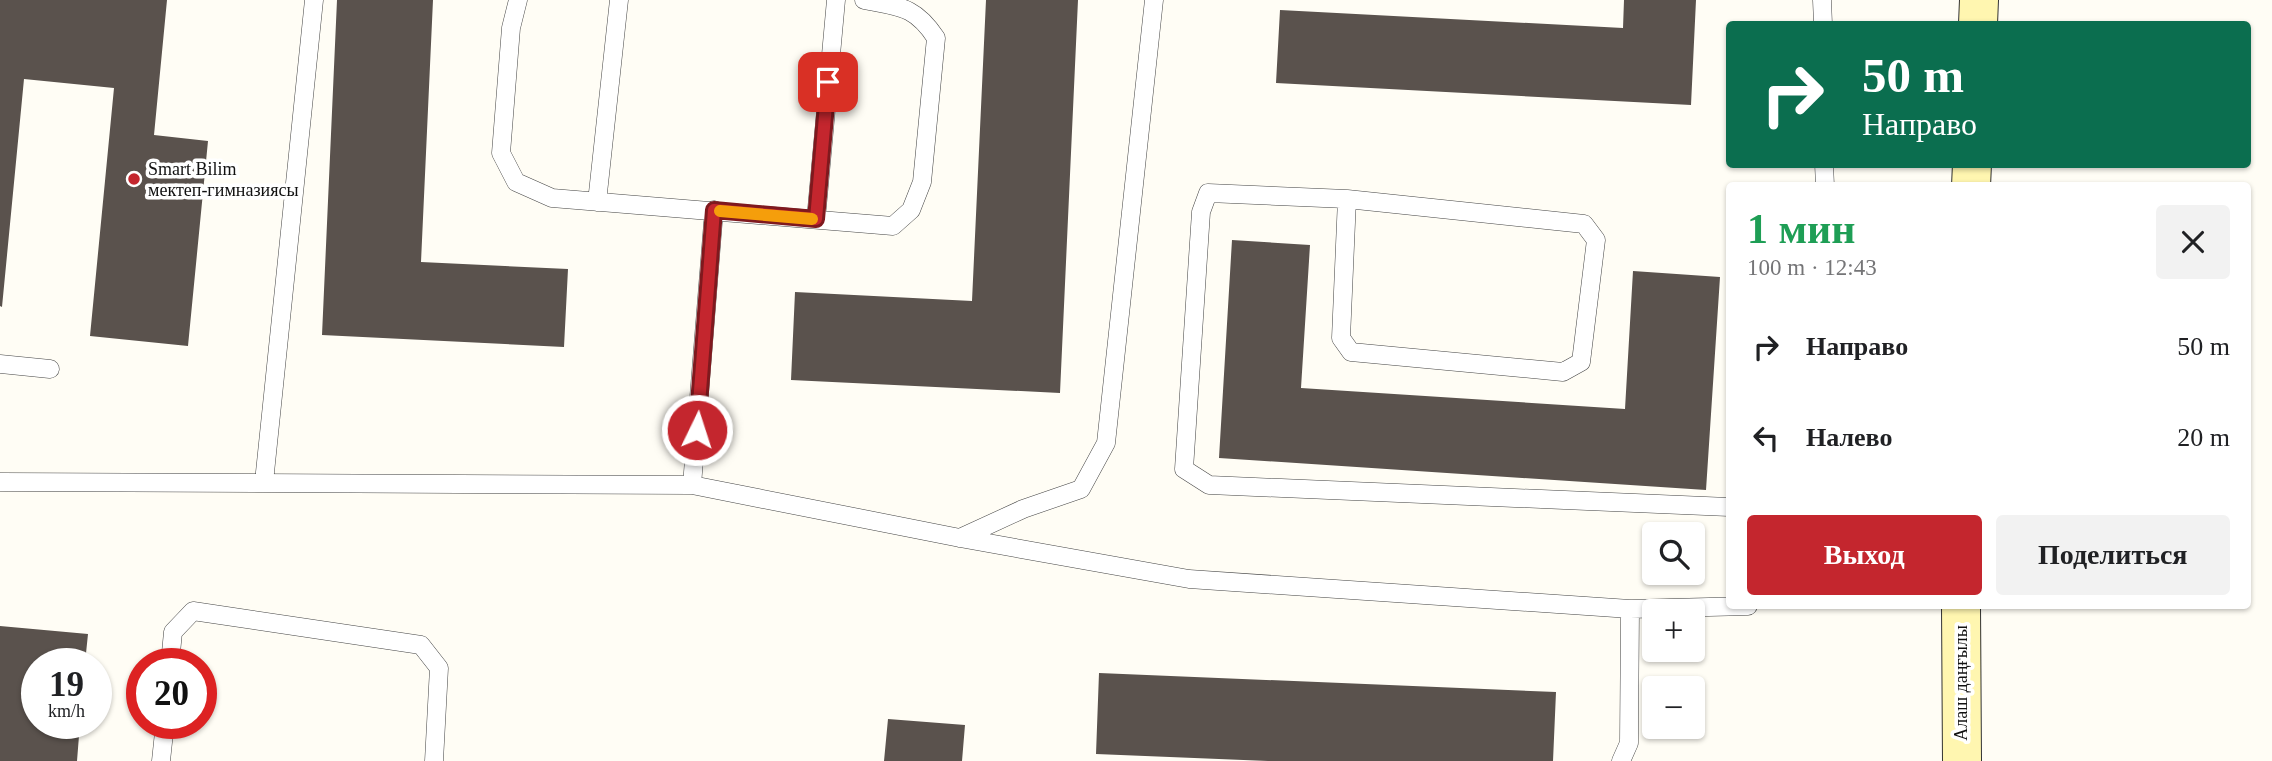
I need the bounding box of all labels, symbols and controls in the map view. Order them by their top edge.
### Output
text: 50 m [1862,48,1964,103]
icon: right [1747,49,1838,140]
pin [798,52,858,112]
icon: arrive [809,63,847,101]
text: Направо [1862,106,1977,142]
place label: Smart Bilim мектеп-гимназиясы [148,159,299,200]
marker: Smart Bilim мектеп-гимназиясы [126,171,142,187]
button: close [2156,205,2230,279]
text: 1 мин [1747,206,1856,252]
text: 100 m · 12:43 [1747,255,1877,280]
icon: right [1747,328,1785,366]
text: Направо [1806,332,1908,361]
text: 50 m [2177,332,2230,361]
position arrow [660,393,734,467]
icon: left [1747,419,1785,457]
text: Налево [1806,423,1892,452]
text: 20 m [2177,423,2230,452]
button: Выход [1747,515,1982,595]
button: Поделиться [1996,515,2230,595]
map controls [1642,522,1705,739]
button: search [1642,522,1705,585]
button: + [1642,599,1705,662]
street label: Алаш даңғылы [1951,625,1971,741]
speed limit sign: 20 [126,648,217,739]
text: 19 [49,665,84,704]
button: − [1642,676,1705,739]
text: km/h [48,701,85,721]

